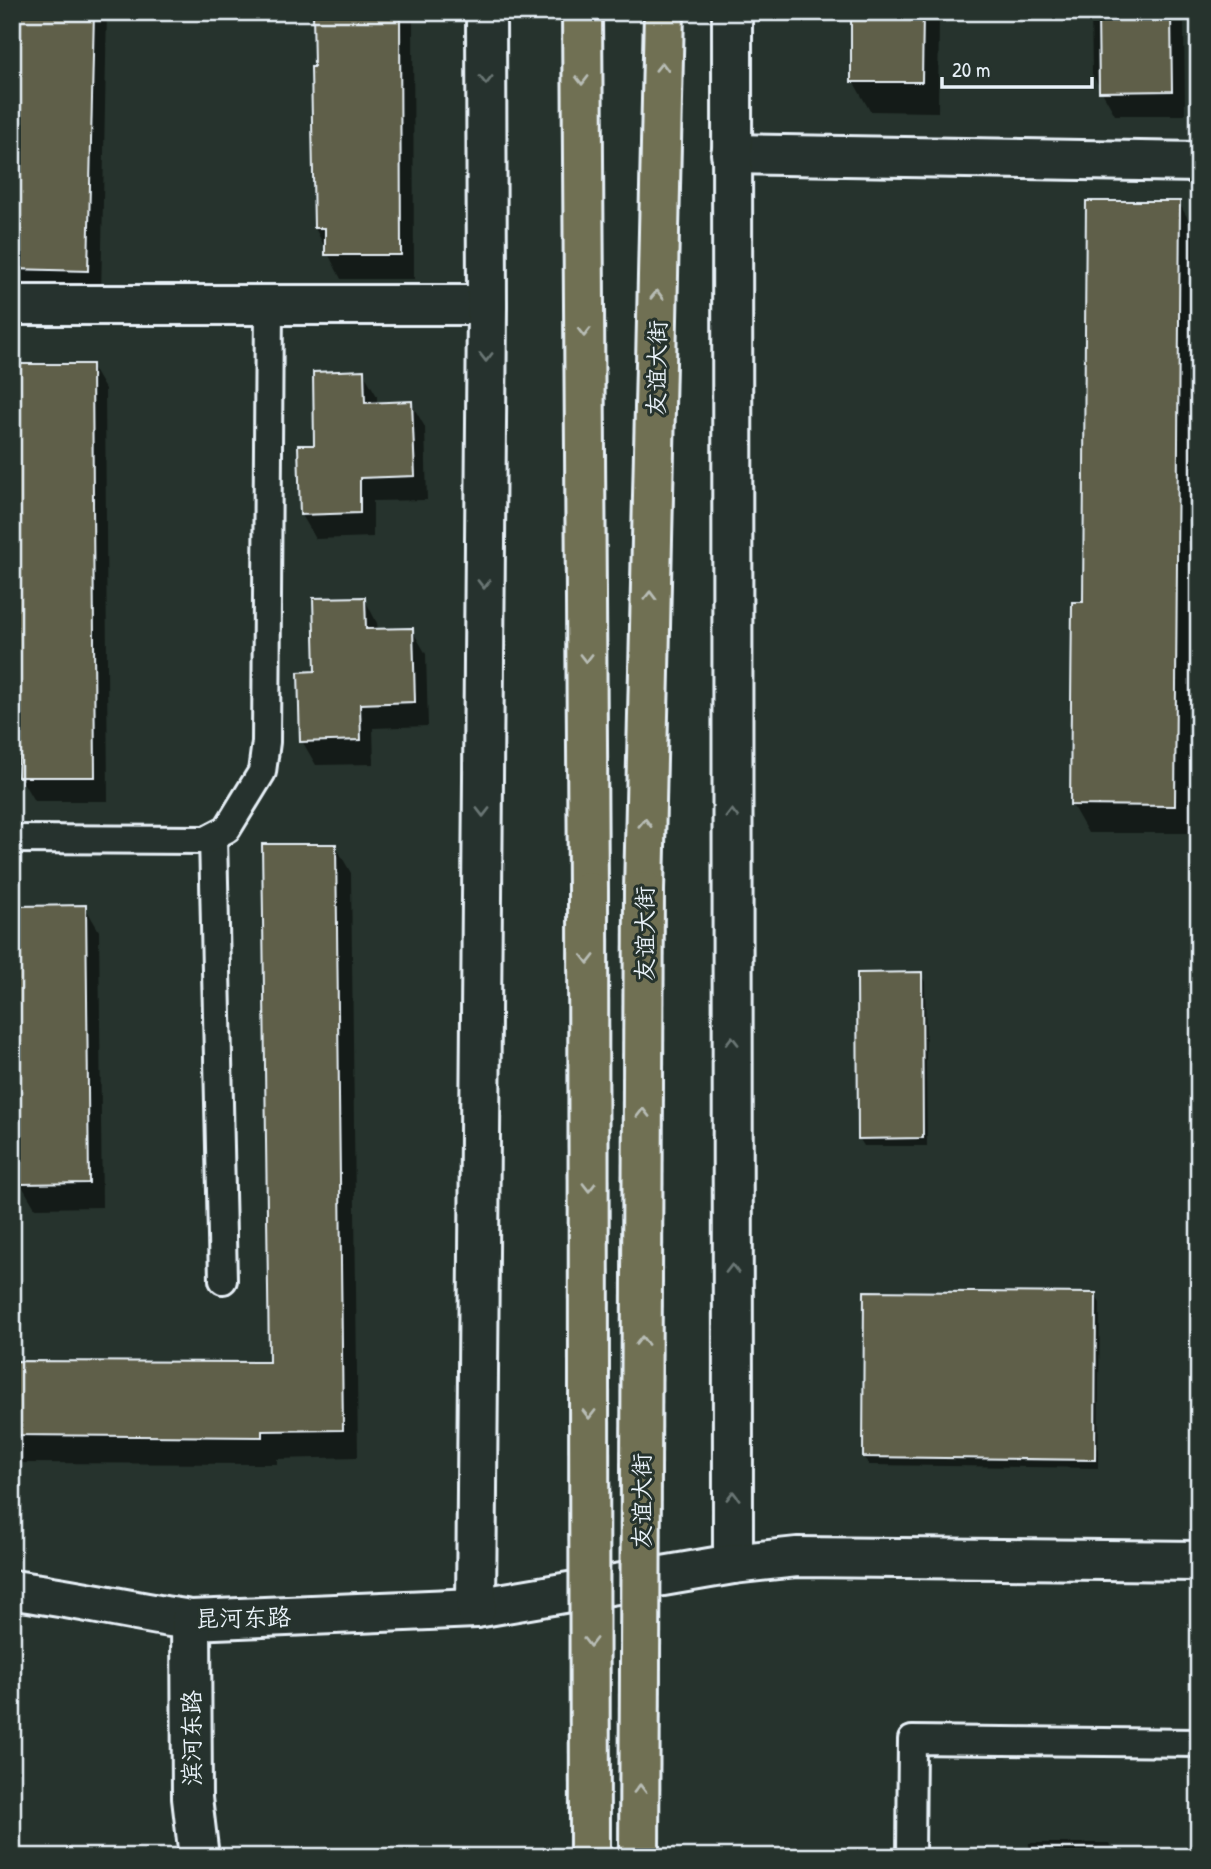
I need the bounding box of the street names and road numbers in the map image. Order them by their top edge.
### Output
street label: 友谊大街 [639,320,673,416]
street label: 友谊大街 [628,886,660,982]
street label: 友谊大街 [625,1453,657,1549]
street label: 昆河东路 [195,1600,291,1634]
street label: 滨河东路 [175,1690,207,1786]

